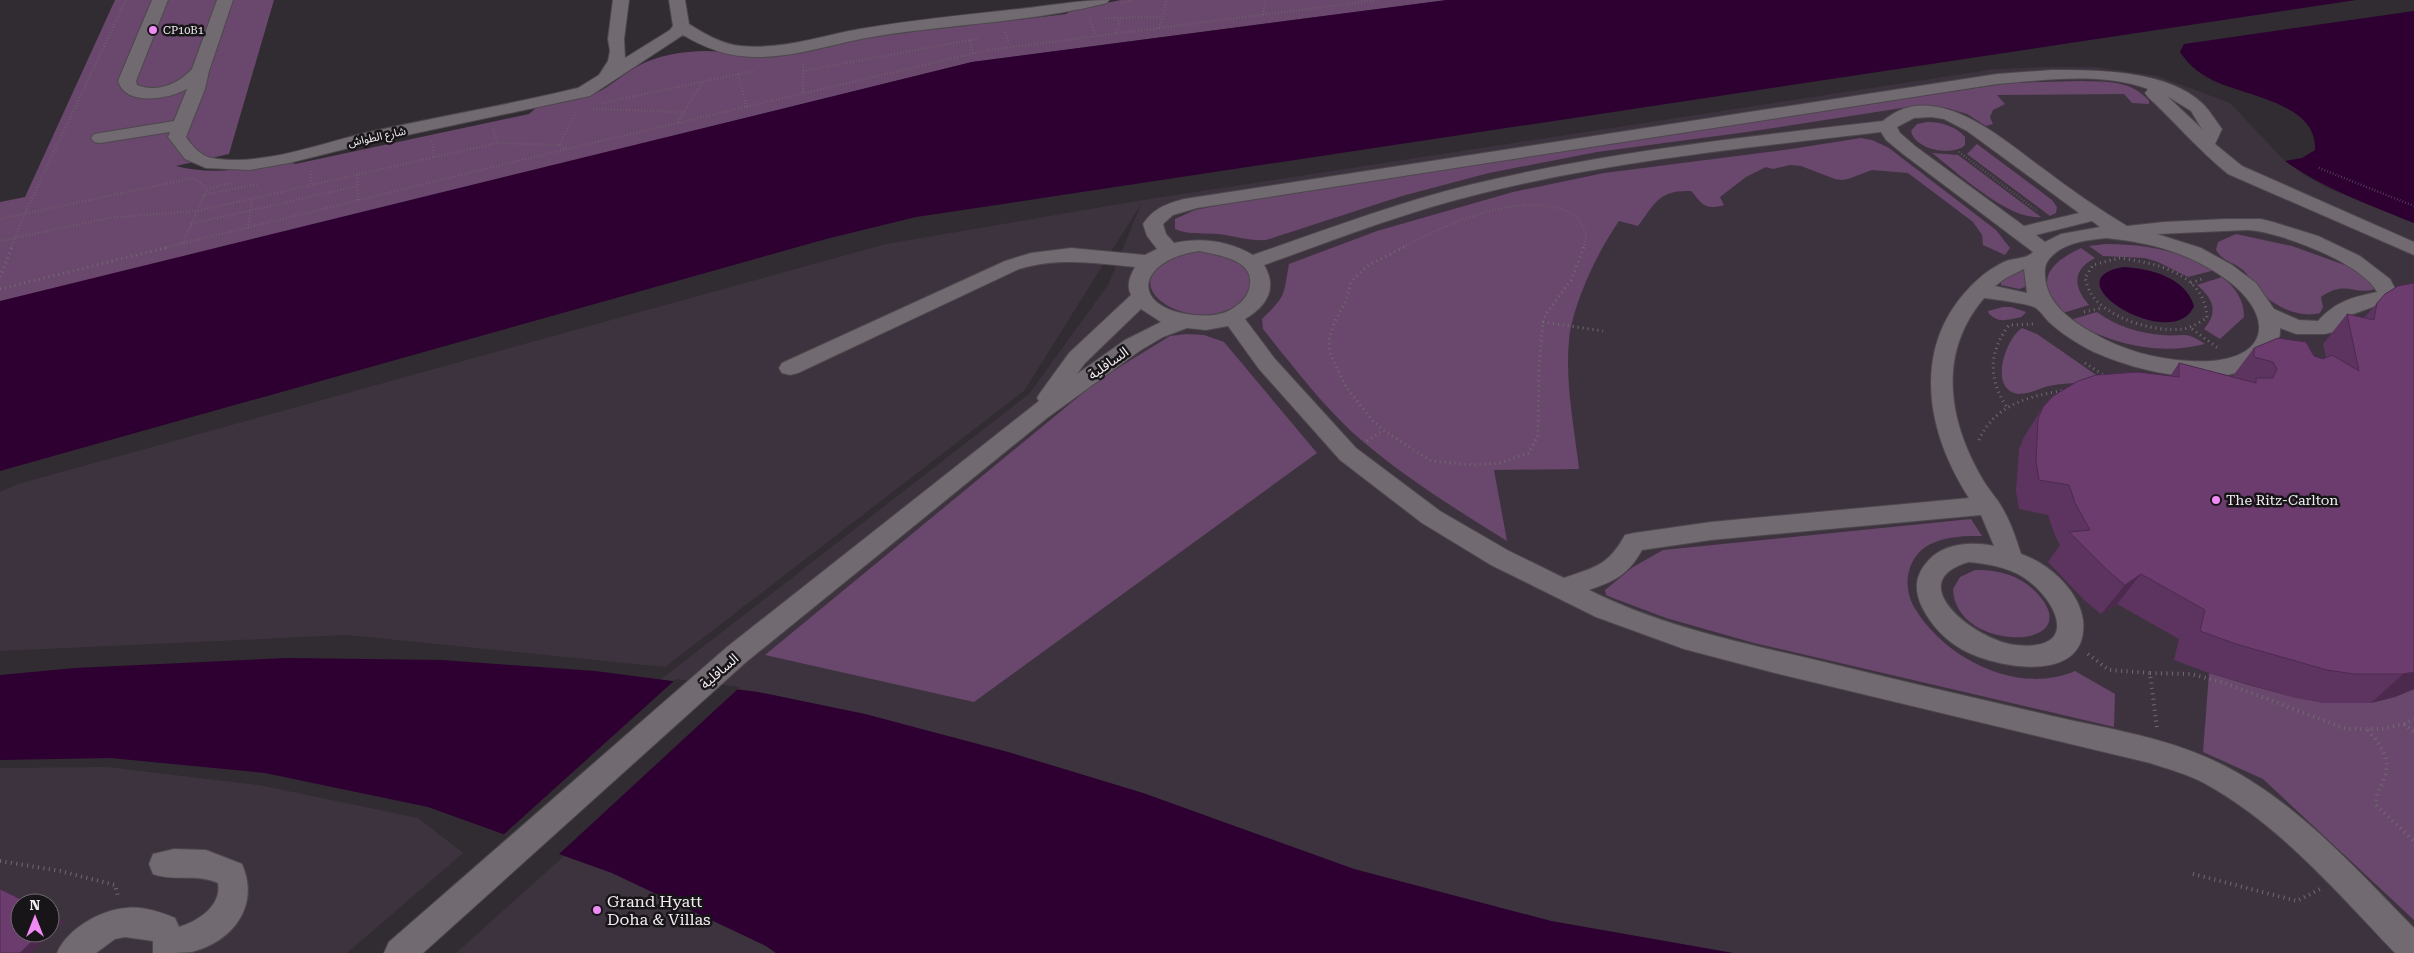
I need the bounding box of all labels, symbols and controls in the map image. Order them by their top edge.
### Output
marker: CP10B1 [147,24,159,36]
place label: CP10B1 [163,24,204,37]
street label: شارع الطواش [347,124,408,150]
street label: السافلية [1085,343,1131,383]
place label: The Ritz-Carlton [2226,492,2338,508]
marker: The Ritz-Carlton [2210,494,2222,506]
street label: السافلية [697,650,741,692]
place label: Grand Hyatt Doha & Villas [607,892,711,929]
north arrow [10,893,60,943]
text: N [30,897,41,913]
marker: Grand Hyatt Doha & Villas [591,904,603,916]

